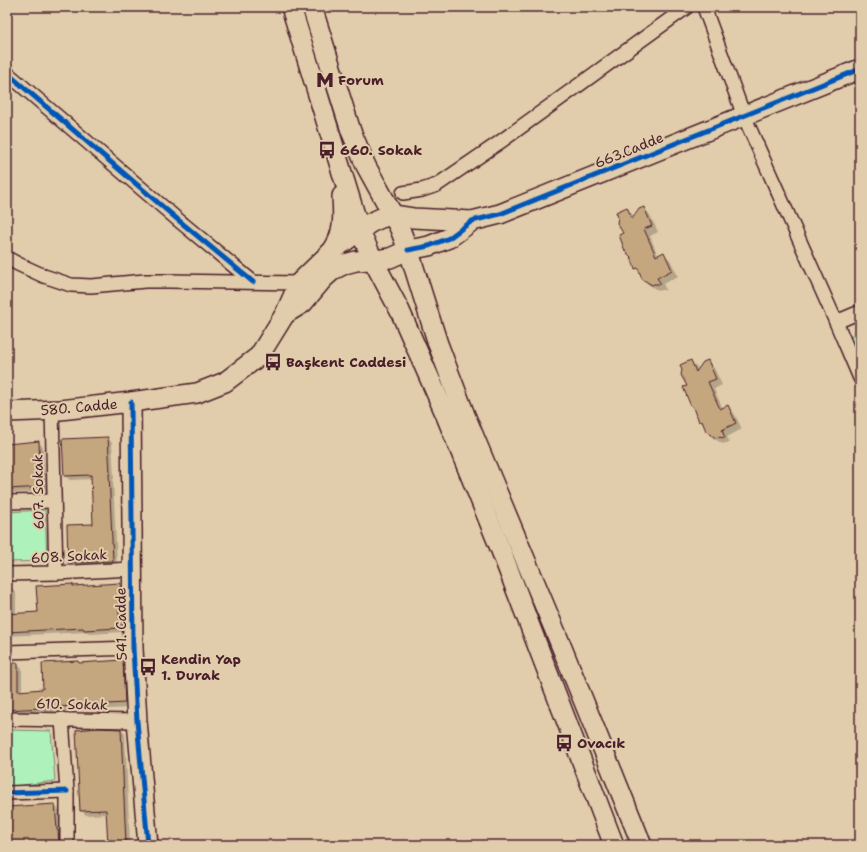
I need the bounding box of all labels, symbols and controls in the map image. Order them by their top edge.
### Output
metro station icon: Forum [315,70,335,90]
place label: Forum [338,71,384,89]
street label: 663.Cadde [592,128,666,172]
bus stop icon: 660. Sokak [317,140,337,160]
place label: 660. Sokak [340,141,422,159]
bus stop icon: Başkent Caddesi [263,352,283,372]
place label: Başkent Caddesi [286,353,406,371]
street label: 580. Cadde [40,395,118,419]
street label: 607. Sokak [28,454,48,530]
street label: 608. Sokak [30,545,108,567]
street label: 541. Cadde [111,587,131,661]
place label: Kendin Yap 1. Durak [161,650,241,684]
bus stop icon: Kendin Yap 1. Durak [138,657,158,677]
street label: 610. Sokak [36,694,108,714]
bus stop icon: Ovacık [554,733,574,753]
place label: Ovacık [577,734,625,752]

